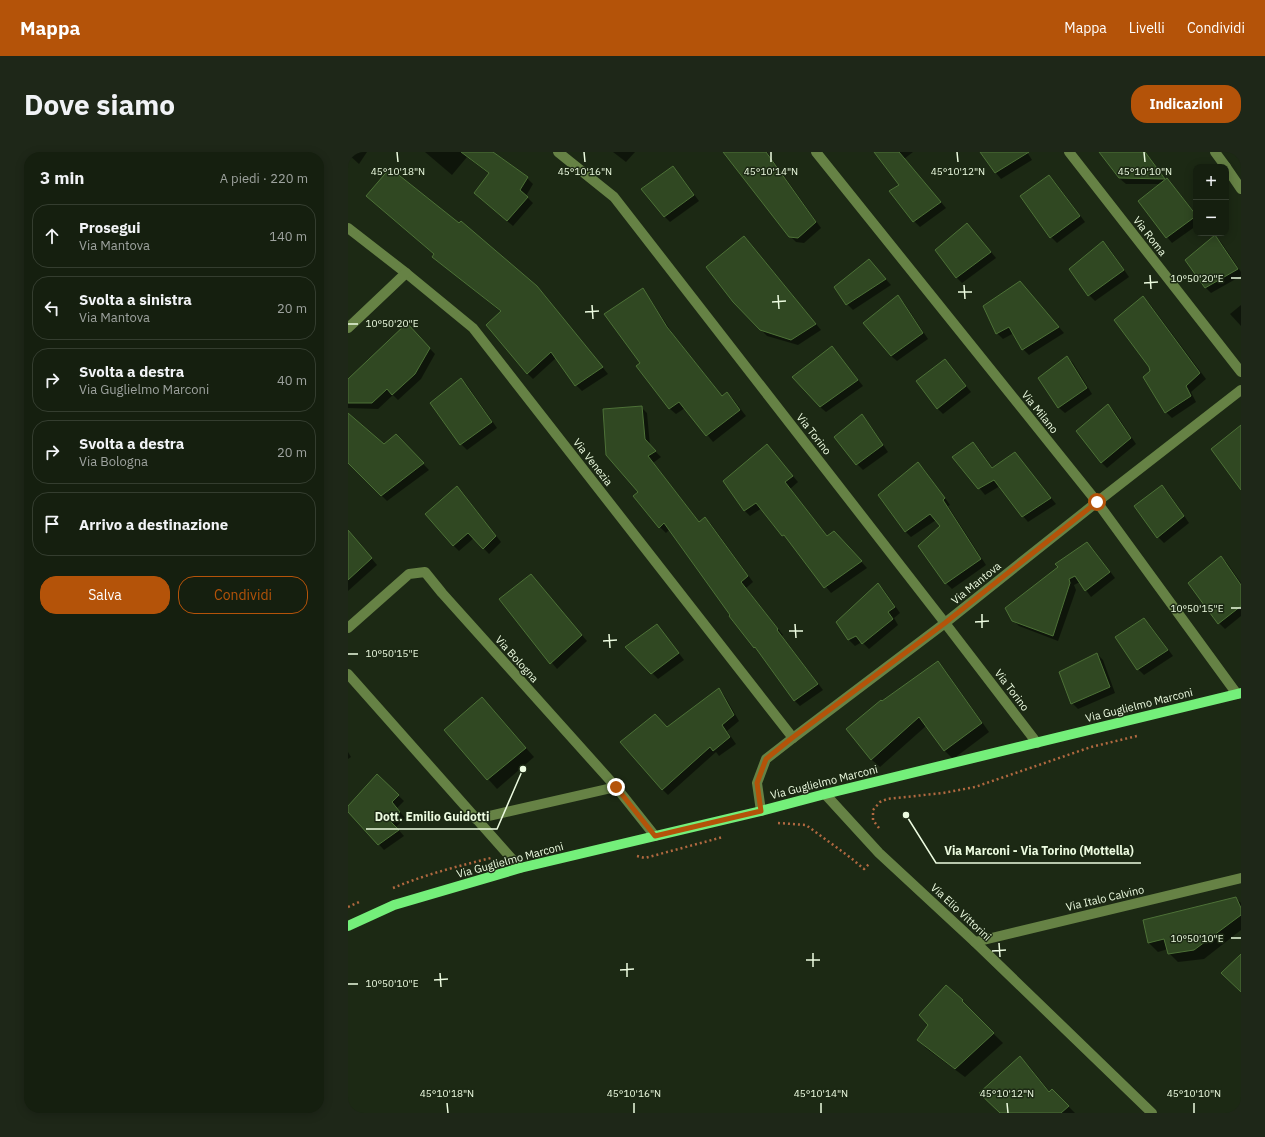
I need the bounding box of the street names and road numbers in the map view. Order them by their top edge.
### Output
street label: Via Roma [1130,213,1170,259]
street label: Via Milano [1019,388,1061,436]
street label: Via Torino [793,410,835,458]
street label: Via Venezia [570,436,616,489]
street label: Via Mantova [948,559,1004,607]
street label: Via Bologna [492,633,542,685]
street label: Via Torino [992,666,1032,714]
street label: Via Guglielmo Marconi [1084,685,1194,725]
street label: Via Guglielmo Marconi [769,762,879,802]
street label: Via Guglielmo Marconi [455,839,565,881]
street label: Via Elio Vittorini [928,880,994,944]
street label: Via Italo Calvino [1064,882,1146,914]

